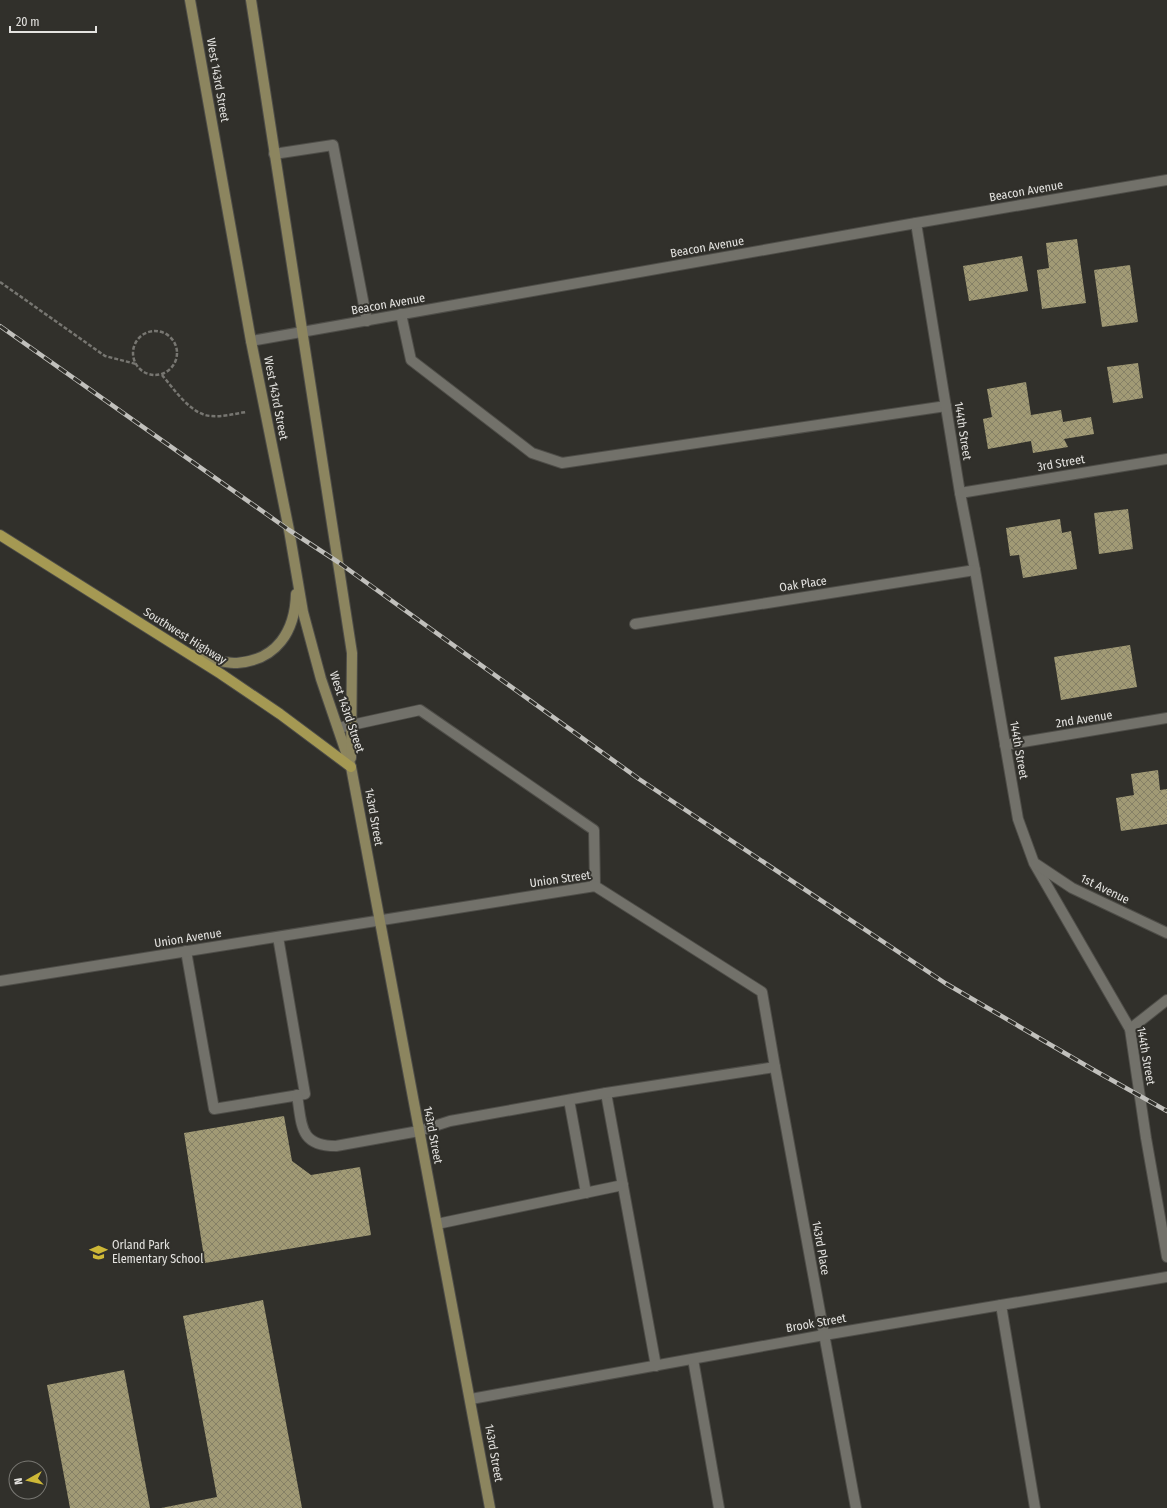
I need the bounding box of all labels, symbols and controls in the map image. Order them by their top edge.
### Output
scale bar [10,8,96,34]
text: 20 m [16,15,40,29]
street label: West 143rd Street [204,37,232,123]
street label: Beacon Avenue [988,178,1064,204]
street label: Beacon Avenue [669,234,745,260]
street label: Beacon Avenue [350,291,426,317]
street label: West 143rd Street [261,355,291,441]
street label: 144th Street [951,401,975,461]
street label: 3rd Street [1036,452,1086,474]
street label: Oak Place [778,573,828,595]
street label: Southwest Highway [141,605,230,668]
street label: West 143rd Street [327,670,367,755]
street label: 2nd Avenue [1055,708,1113,730]
street label: 144th Street [1007,720,1031,780]
street label: 143rd Street [362,787,386,847]
street label: Union Street [529,868,591,890]
street label: 1st Avenue [1078,871,1132,907]
street label: Union Avenue [153,926,223,950]
street label: 144th Street [1134,1026,1158,1086]
street label: 143rd Street [421,1105,445,1165]
street label: 143rd Place [809,1220,833,1276]
place label: Orland Park Elementary School [112,1238,203,1266]
school or university icon: Orland Park Elementary School [89,1242,109,1262]
street label: Brook Street [785,1311,847,1335]
street label: 143rd Street [482,1423,506,1483]
north arrow [8,1460,48,1500]
text: N [12,1477,25,1485]

